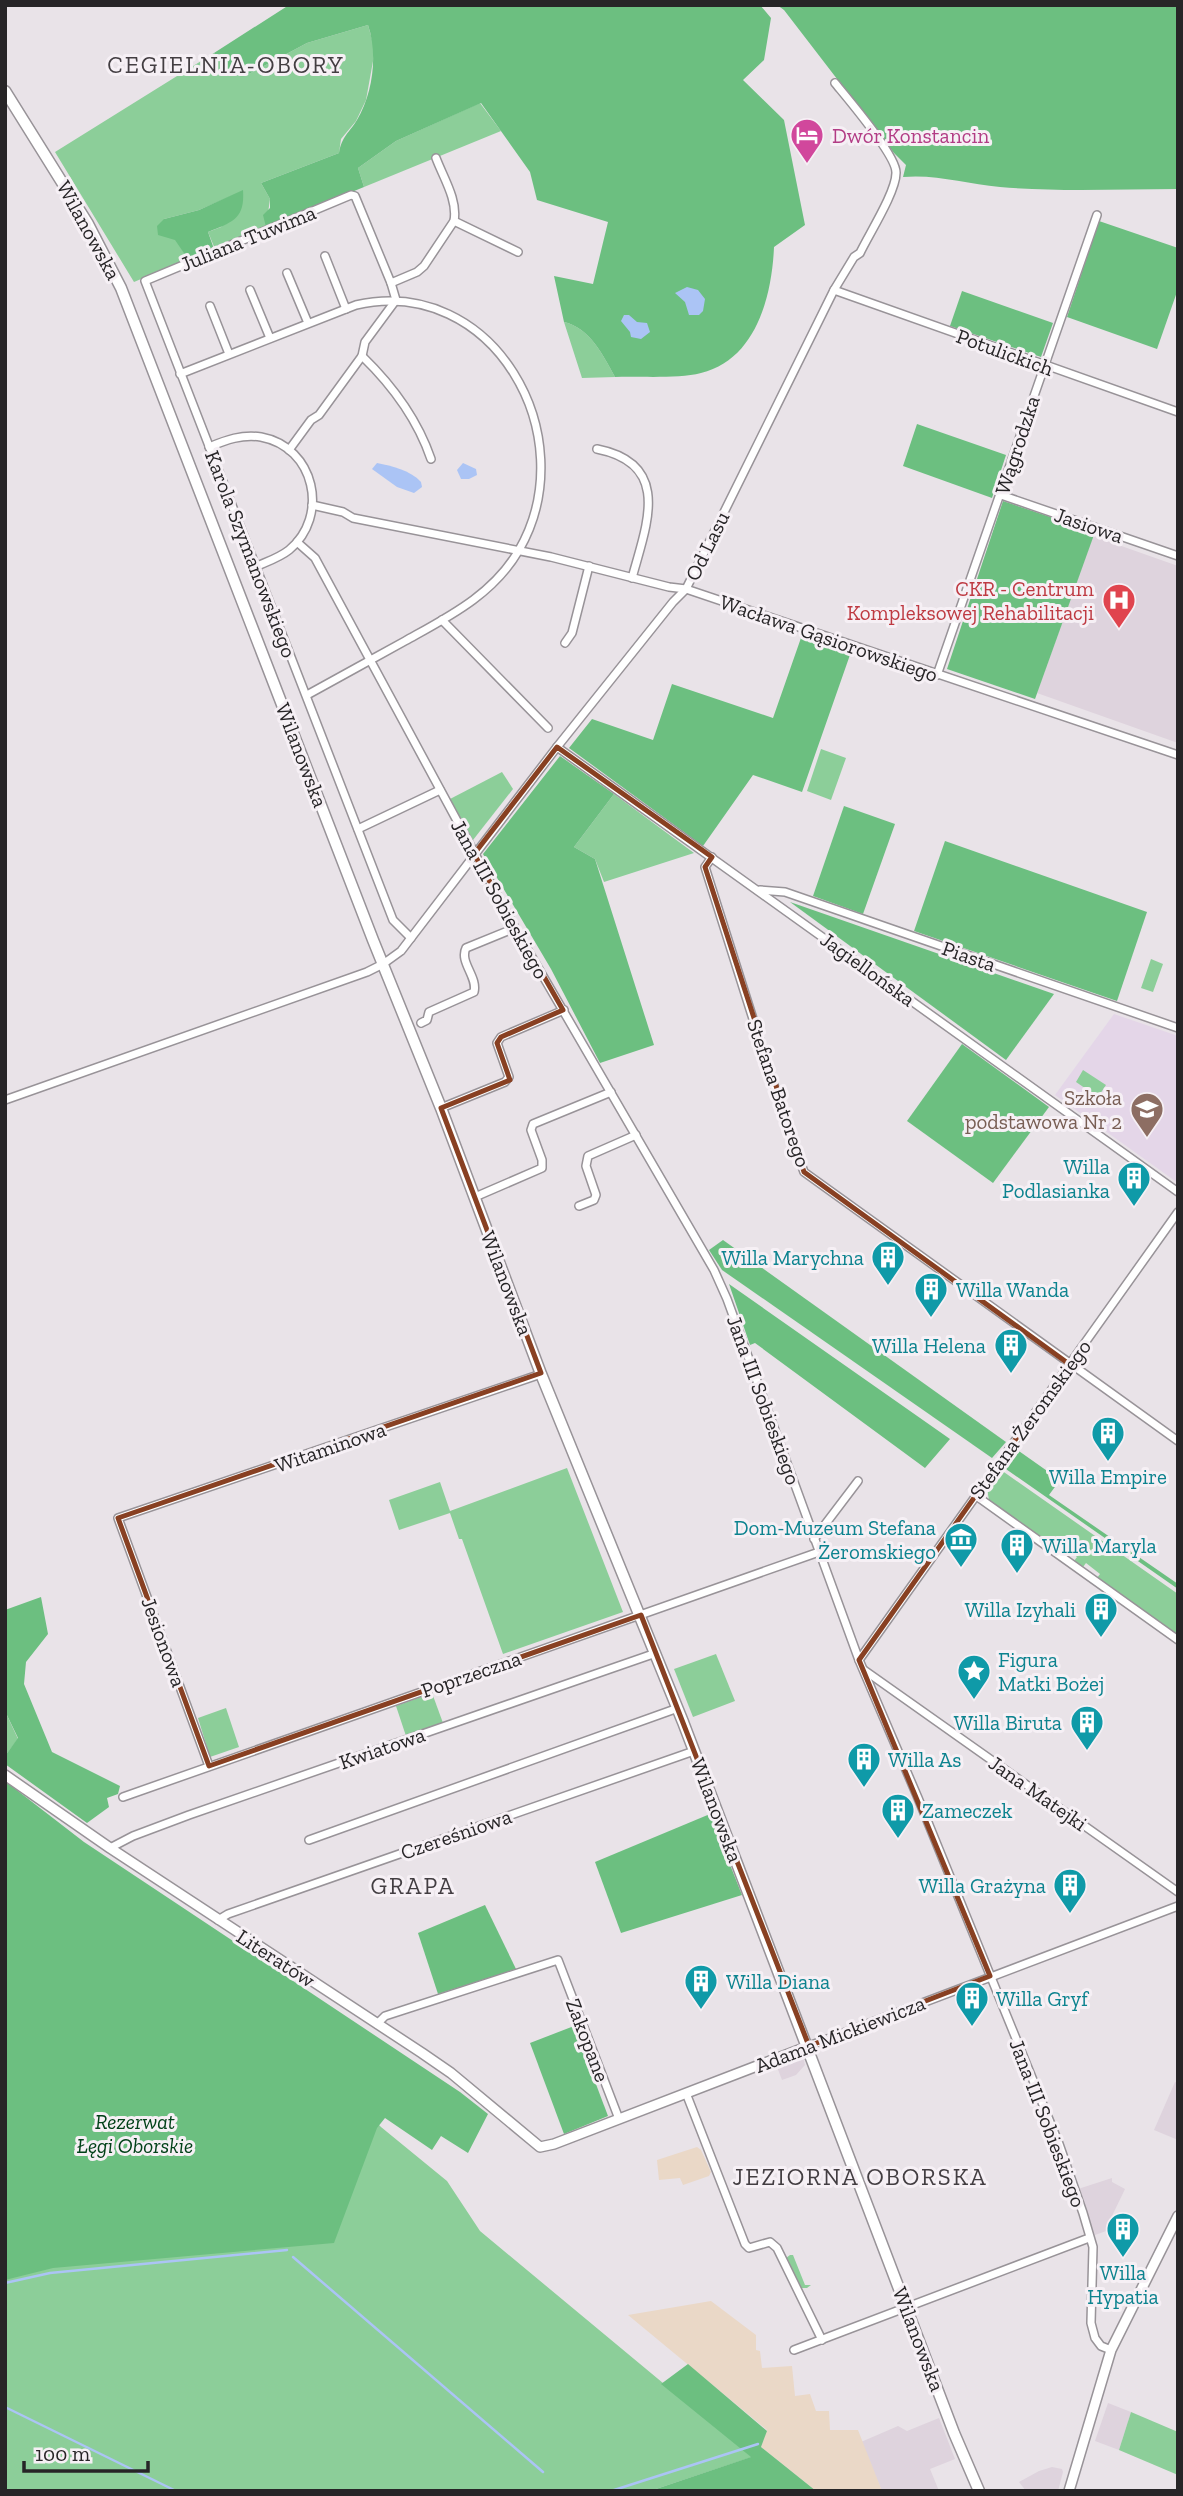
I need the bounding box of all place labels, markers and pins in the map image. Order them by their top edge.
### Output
hotel icon: Dwór Konstancin [788,116,826,165]
place label: Dwór Konstancin [832,123,989,148]
place label: CKR - Centrum Kompleksowej Rehabilitacji [847,576,1094,626]
hospital icon: CKR - Centrum Kompleksowej Rehabilitacji [1100,581,1138,630]
place label: Szkoła podstawowa Nr 2 [965,1085,1122,1134]
school or university icon: Szkoła podstawowa Nr 2 [1128,1090,1166,1139]
place label: Willa Podlasianka [1002,1154,1110,1203]
building icon: Willa Podlasianka [1115,1159,1153,1208]
building icon: Willa Marychna [869,1238,907,1287]
place label: Willa Marychna [721,1245,864,1270]
building icon: Willa Wanda [912,1270,950,1319]
place label: Willa Wanda [956,1277,1069,1302]
building icon: Willa Helena [992,1326,1030,1375]
place label: Willa Helena [872,1333,986,1358]
building icon: Willa Empire [1089,1414,1127,1463]
place label: Willa Empire [1049,1464,1167,1489]
place label: Dom-Muzeum Stefana Żeromskiego [734,1515,936,1564]
museum icon: Dom-Muzeum Stefana Żeromskiego [942,1520,980,1569]
building icon: Willa Maryla [998,1526,1036,1575]
place label: Willa Maryla [1042,1533,1157,1558]
building icon: Willa Izyhali [1082,1590,1120,1639]
place label: Willa Izyhali [965,1597,1076,1622]
place label: Figura Matki Bożej [998,1647,1104,1697]
place icon: Figura Matki Bożej [955,1652,993,1701]
building icon: Willa Biruta [1068,1703,1106,1752]
place label: Willa Biruta [954,1710,1062,1735]
building icon: Willa As [845,1740,883,1789]
place label: Willa As [888,1747,961,1772]
building icon: Zameczek [879,1791,917,1840]
place label: Zameczek [922,1798,1013,1823]
building icon: Willa Grażyna [1051,1866,1089,1915]
place label: Willa Grażyna [919,1873,1046,1898]
building icon: Willa Diana [682,1962,720,2011]
place label: Willa Diana [726,1969,830,1994]
building icon: Willa Gryf [953,1979,991,2028]
place label: Willa Gryf [996,1986,1089,2011]
building icon: Willa Hypatia [1104,2210,1142,2259]
place label: Willa Hypatia [1087,2260,1159,2309]

